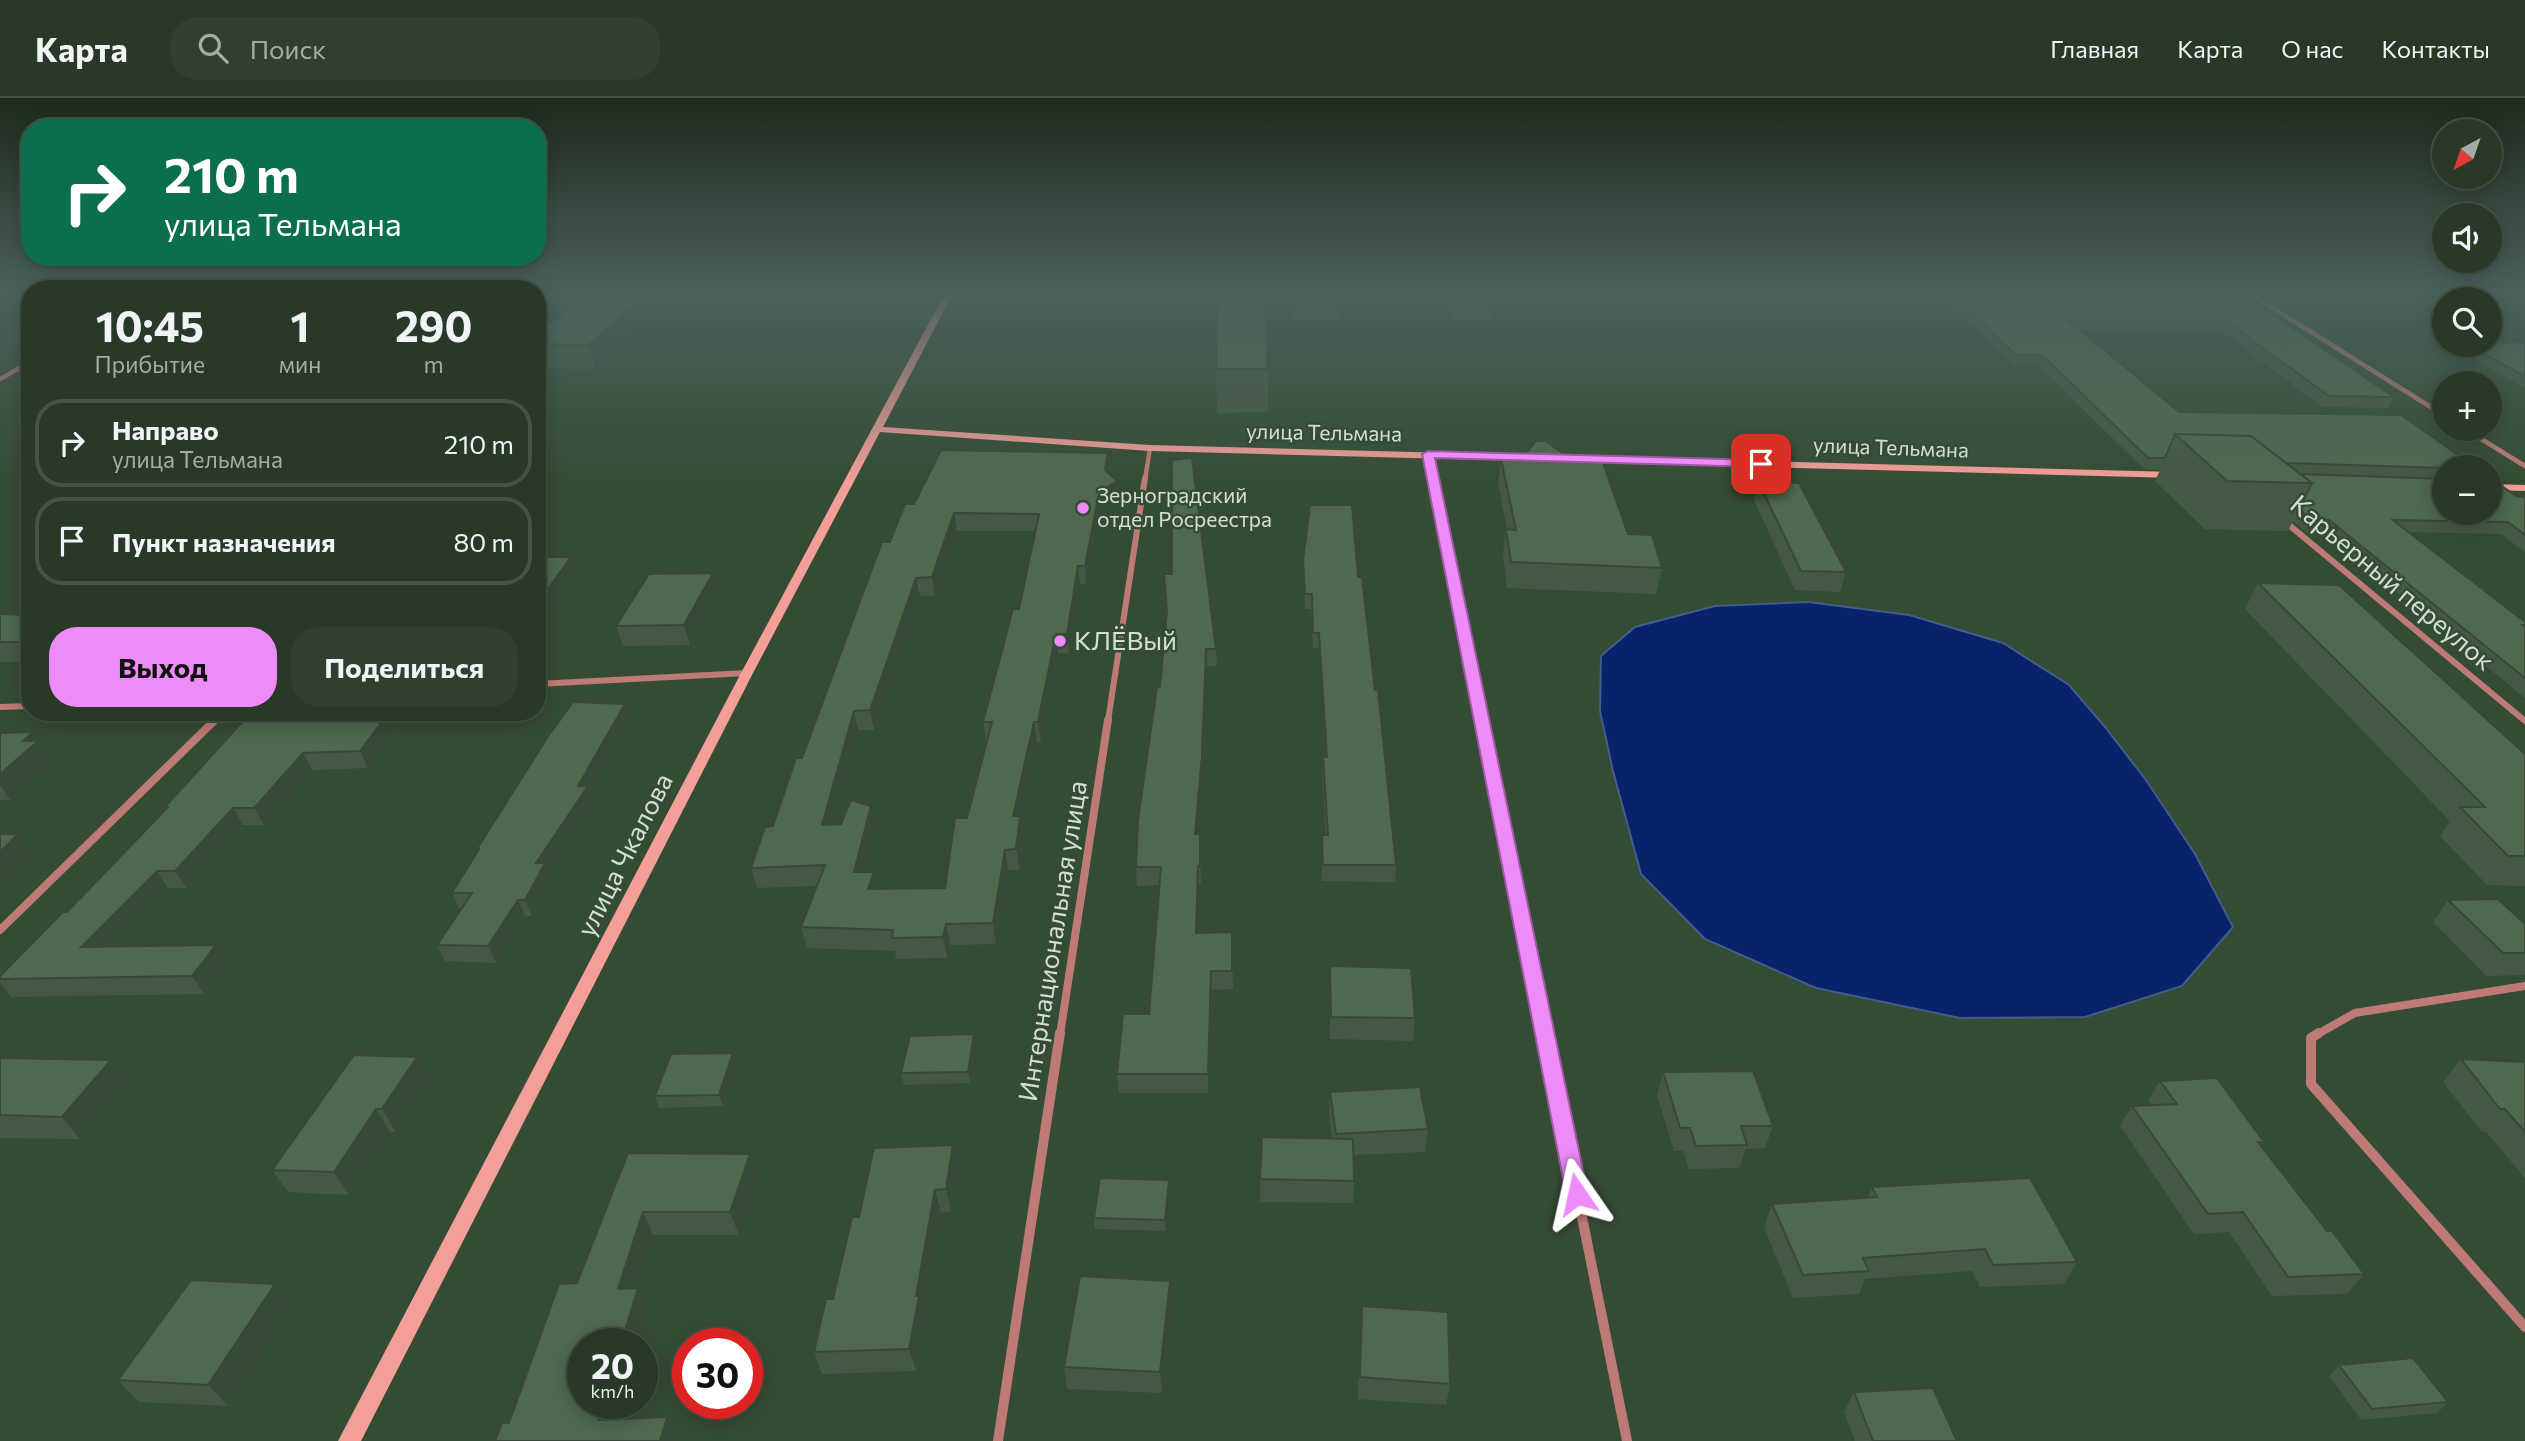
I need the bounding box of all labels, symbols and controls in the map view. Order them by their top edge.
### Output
search box [170,17,660,80]
text: Карта [35,28,128,69]
icon: search [194,29,232,67]
text: Поиск [250,33,326,64]
text: Главная [2050,34,2139,63]
text: Карта [2177,34,2243,63]
text: О нас [2281,34,2343,63]
text: Контакты [2381,34,2490,63]
north arrow [2432,119,2502,189]
map controls [2432,119,2502,525]
text: 210 m [164,143,299,203]
icon: right [49,147,140,238]
text: улица Тельмана [164,203,402,243]
button: sound [2432,203,2502,273]
button: search [2432,287,2502,357]
text: 10:45 [96,299,204,351]
text: 1 [291,299,310,351]
text: 290 [395,299,472,351]
text: Прибытие [95,350,205,378]
text: мин [279,350,321,378]
text: m [424,350,444,378]
button: + [2432,371,2502,441]
text: Направо [112,414,219,445]
street label: улица Тельмана [1246,418,1402,445]
icon: right [53,424,91,462]
text: 210 m [444,428,514,459]
street label: улица Тельмана [1813,431,1969,462]
pin [1731,434,1791,494]
text: улица Тельмана [112,445,283,473]
icon: arrive [1742,445,1780,483]
button: − [2432,455,2502,525]
place label: Зерноградский отдел Росреестра [1097,482,1272,531]
street label: Карьерный переулок [2285,488,2501,676]
marker: Зерноградский отдел Росреестра [1075,500,1091,516]
icon: arrive [53,522,91,560]
text: Пункт назначения [112,526,336,557]
text: 80 m [454,526,514,557]
place label: КЛЁВый [1074,624,1177,655]
button: Выход [49,627,277,707]
button: Поделиться [291,627,518,707]
marker: КЛЁВый [1052,633,1068,649]
street label: улица Чкалова [569,768,678,941]
street label: Интернациональная улица [1011,778,1092,1103]
position arrow [1540,1157,1614,1231]
speed limit sign: 30 [672,1328,763,1419]
text: 20 [591,1343,634,1386]
text: km/h [591,1380,634,1402]

